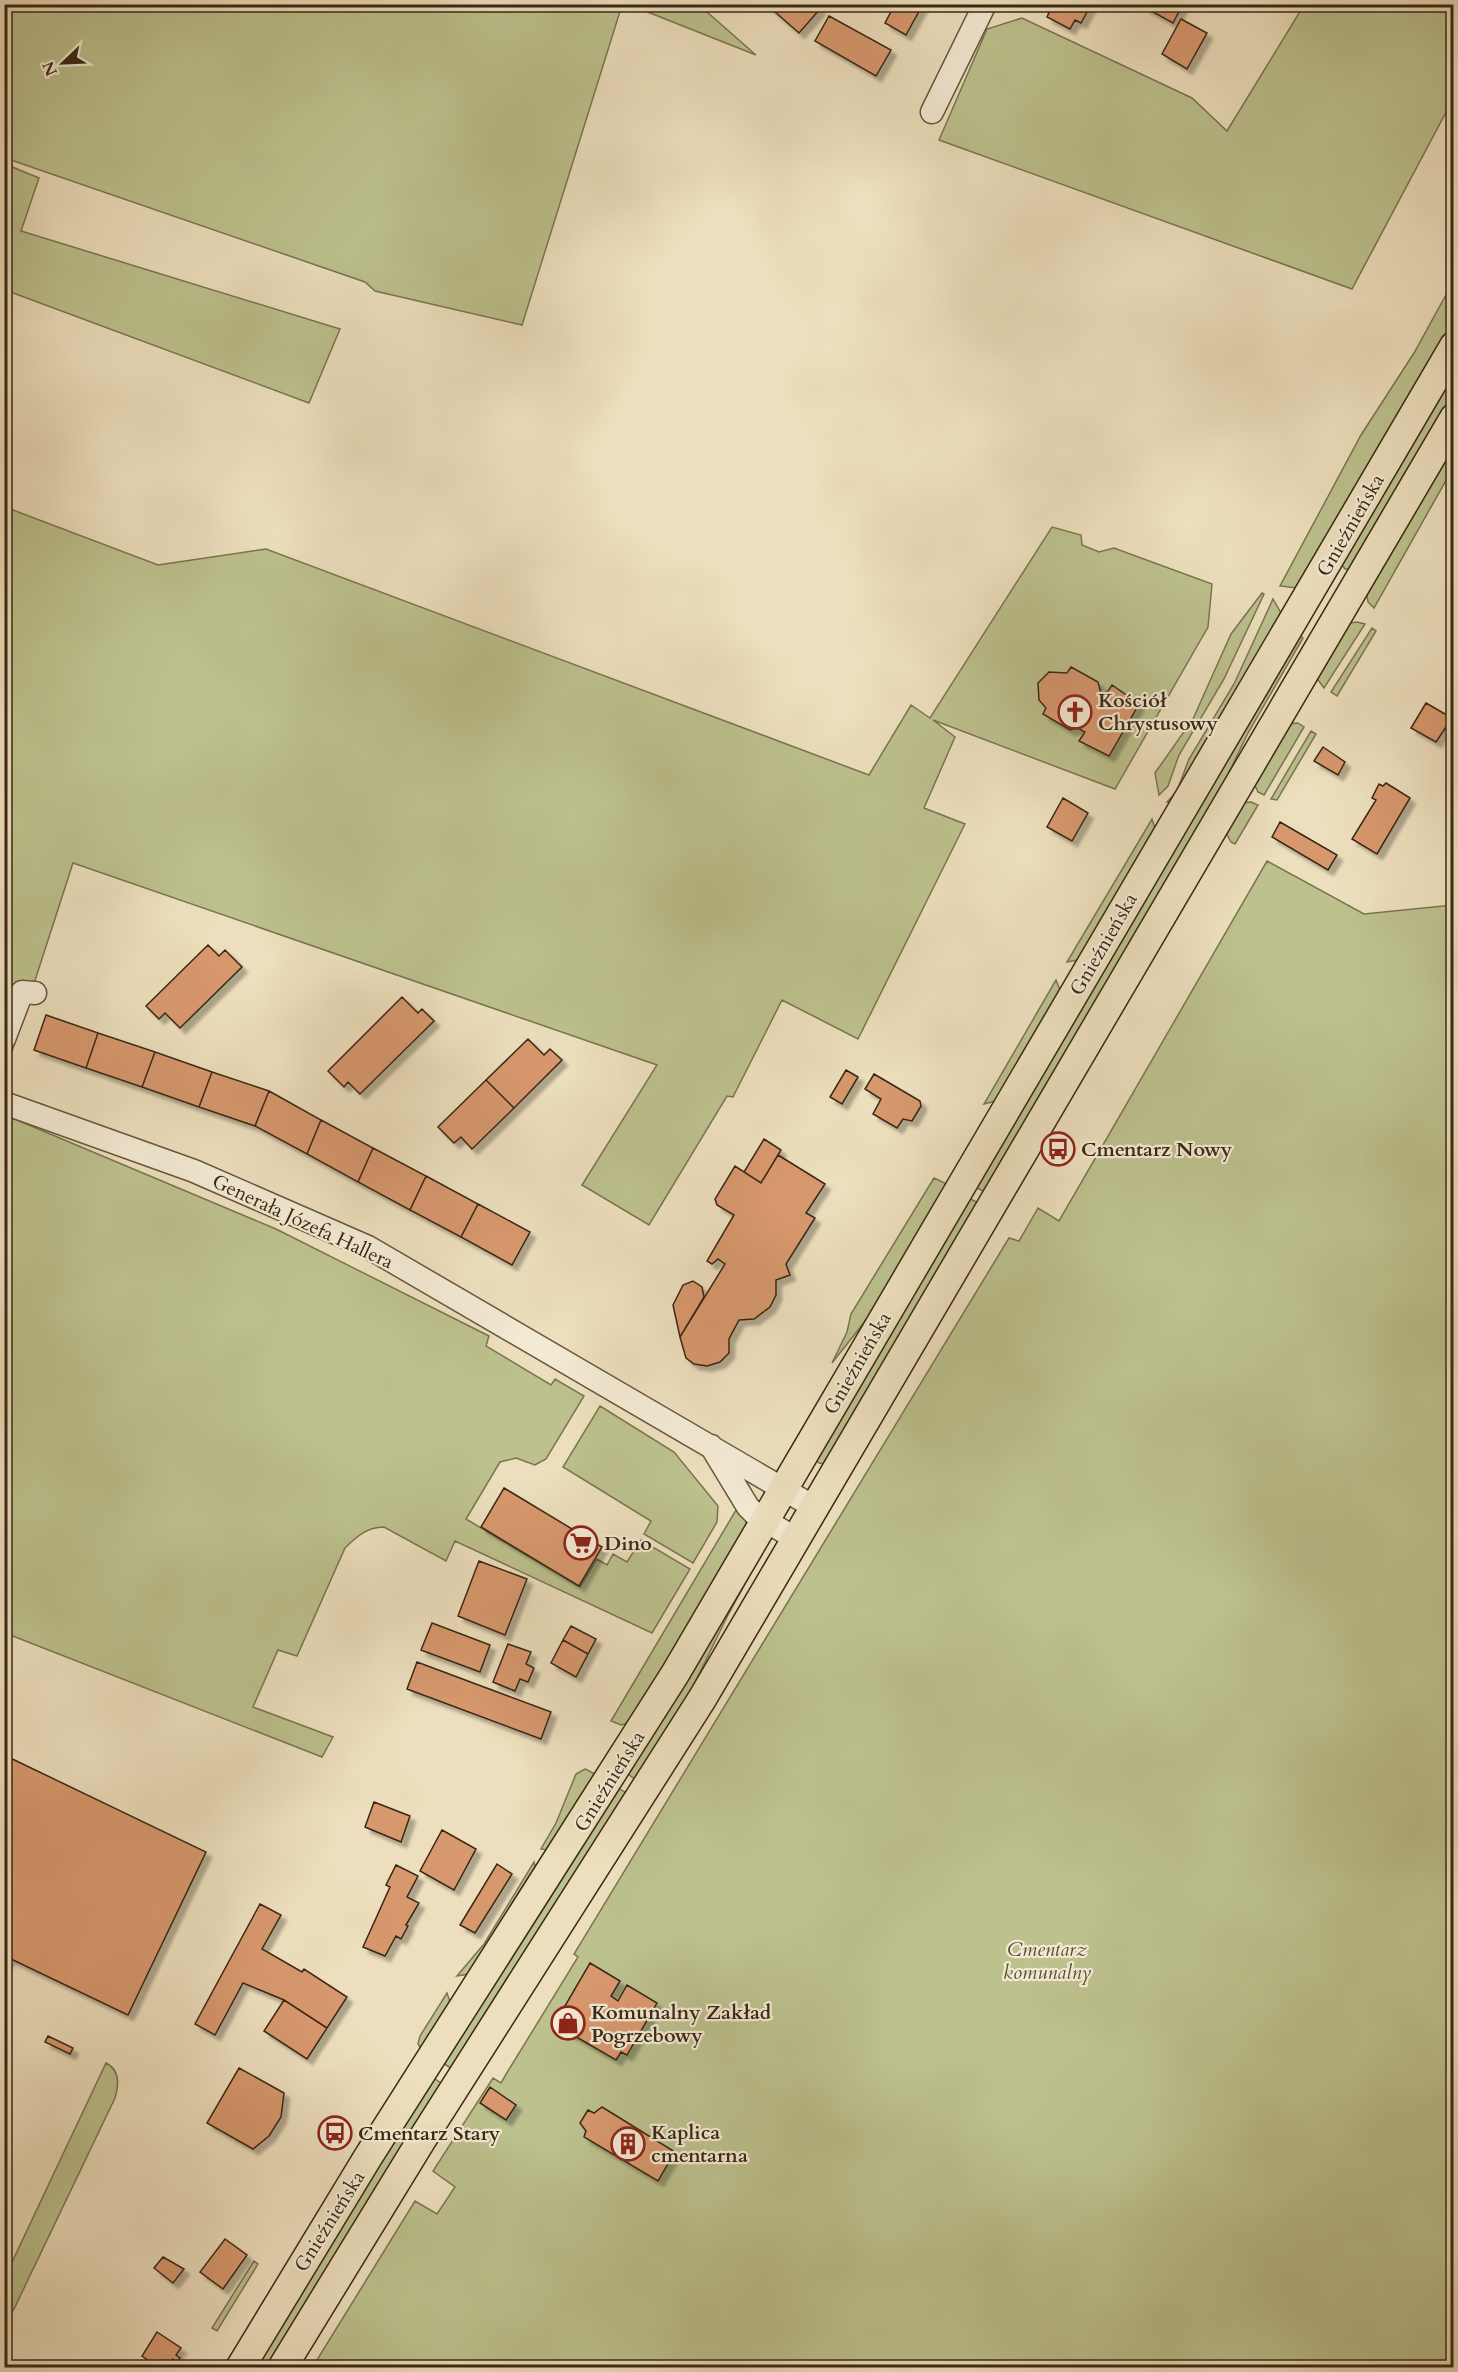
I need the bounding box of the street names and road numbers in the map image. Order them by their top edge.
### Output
street label: Gnieźnieńska [1310,469,1391,582]
street label: Gnieźnieńska [1063,888,1144,1001]
street label: Generała Józefa Hallera [208,1168,398,1275]
street label: Gnieźnieńska [817,1307,898,1420]
street label: Gnieźnieńska [568,1725,651,1837]
street label: Gnieźnieńska [288,2165,371,2277]

